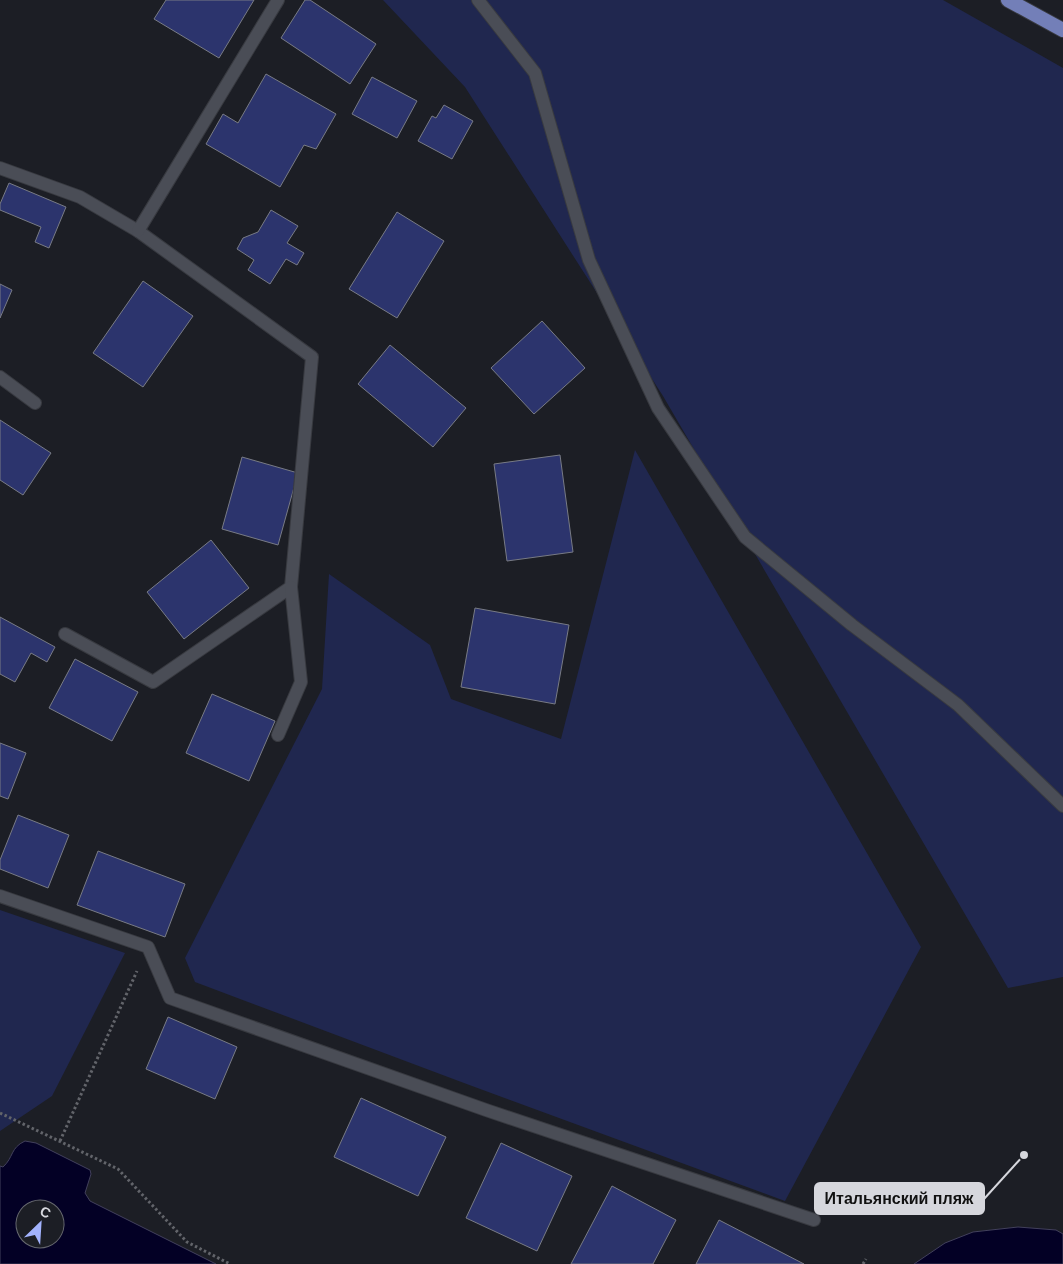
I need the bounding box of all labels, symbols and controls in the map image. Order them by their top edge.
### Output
callout: Итальянский пляж [815,1183,984,1214]
text: Итальянский пляж [825,1190,974,1207]
north arrow [15,1199,65,1249]
text: С [38,1203,53,1222]

